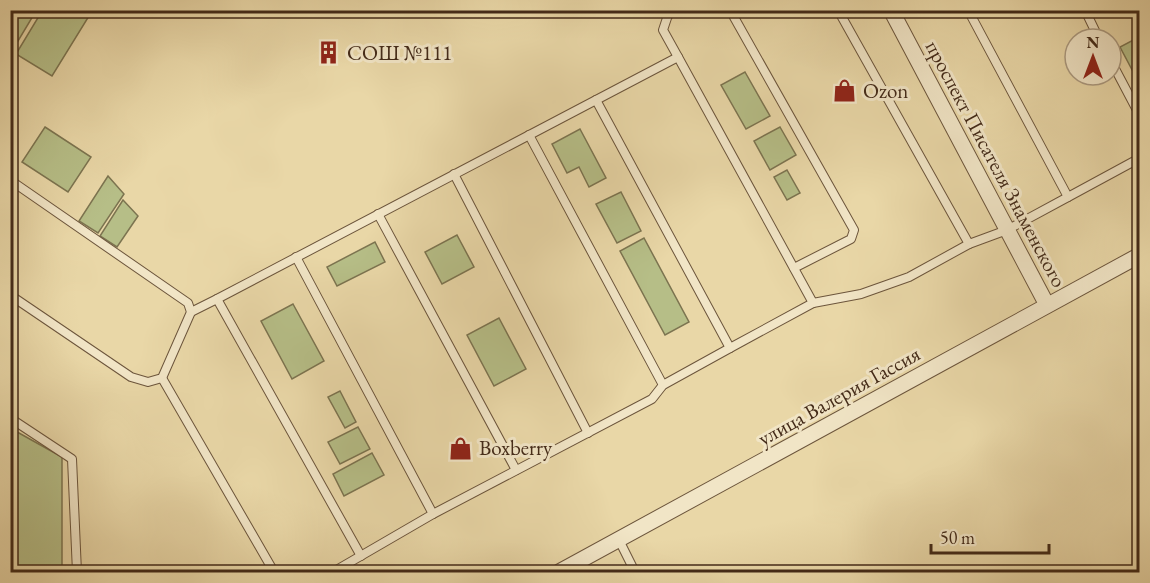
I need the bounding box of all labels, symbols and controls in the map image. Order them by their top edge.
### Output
north arrow [1063,27,1123,87]
text: N [1087,32,1100,53]
street label: проспект Писателя Знаменского [920,36,1073,292]
place label: СОШ №111 [347,39,452,66]
building icon: СОШ №111 [316,40,342,66]
place label: Ozon [863,77,908,104]
shop icon: Ozon [832,78,858,104]
street label: улица Валерия Гассия [753,340,925,451]
place label: Boxberry [479,434,553,461]
shop icon: Boxberry [448,435,474,461]
scale bar [931,517,1050,555]
text: 50 m [940,526,975,549]

